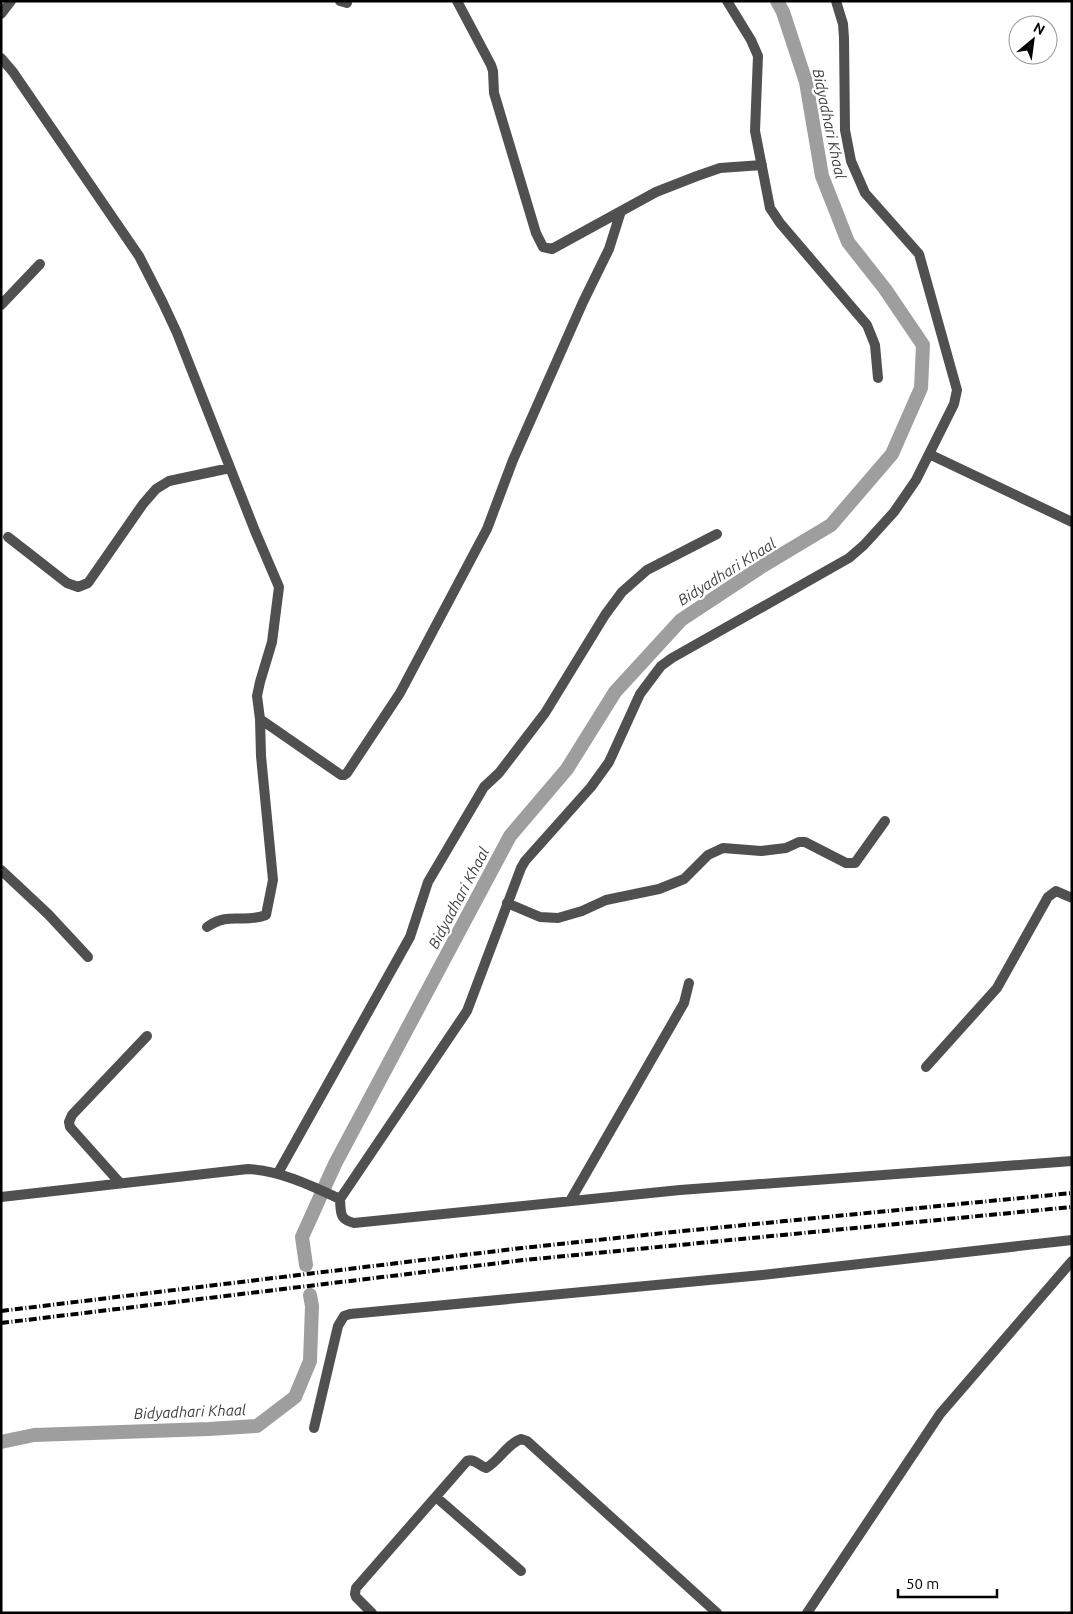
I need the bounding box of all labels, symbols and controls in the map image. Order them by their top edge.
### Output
north arrow [1008,15,1058,65]
text: N [1031,19,1048,38]
water label: Bidyadhari Khaal [809,67,850,181]
water label: Bidyadhari Khaal [675,534,780,609]
water label: Bidyadhari Khaal [425,844,493,951]
water label: Bidyadhari Khaal [134,1401,247,1422]
scale bar [898,1566,997,1598]
text: 50 m [906,1575,939,1592]

